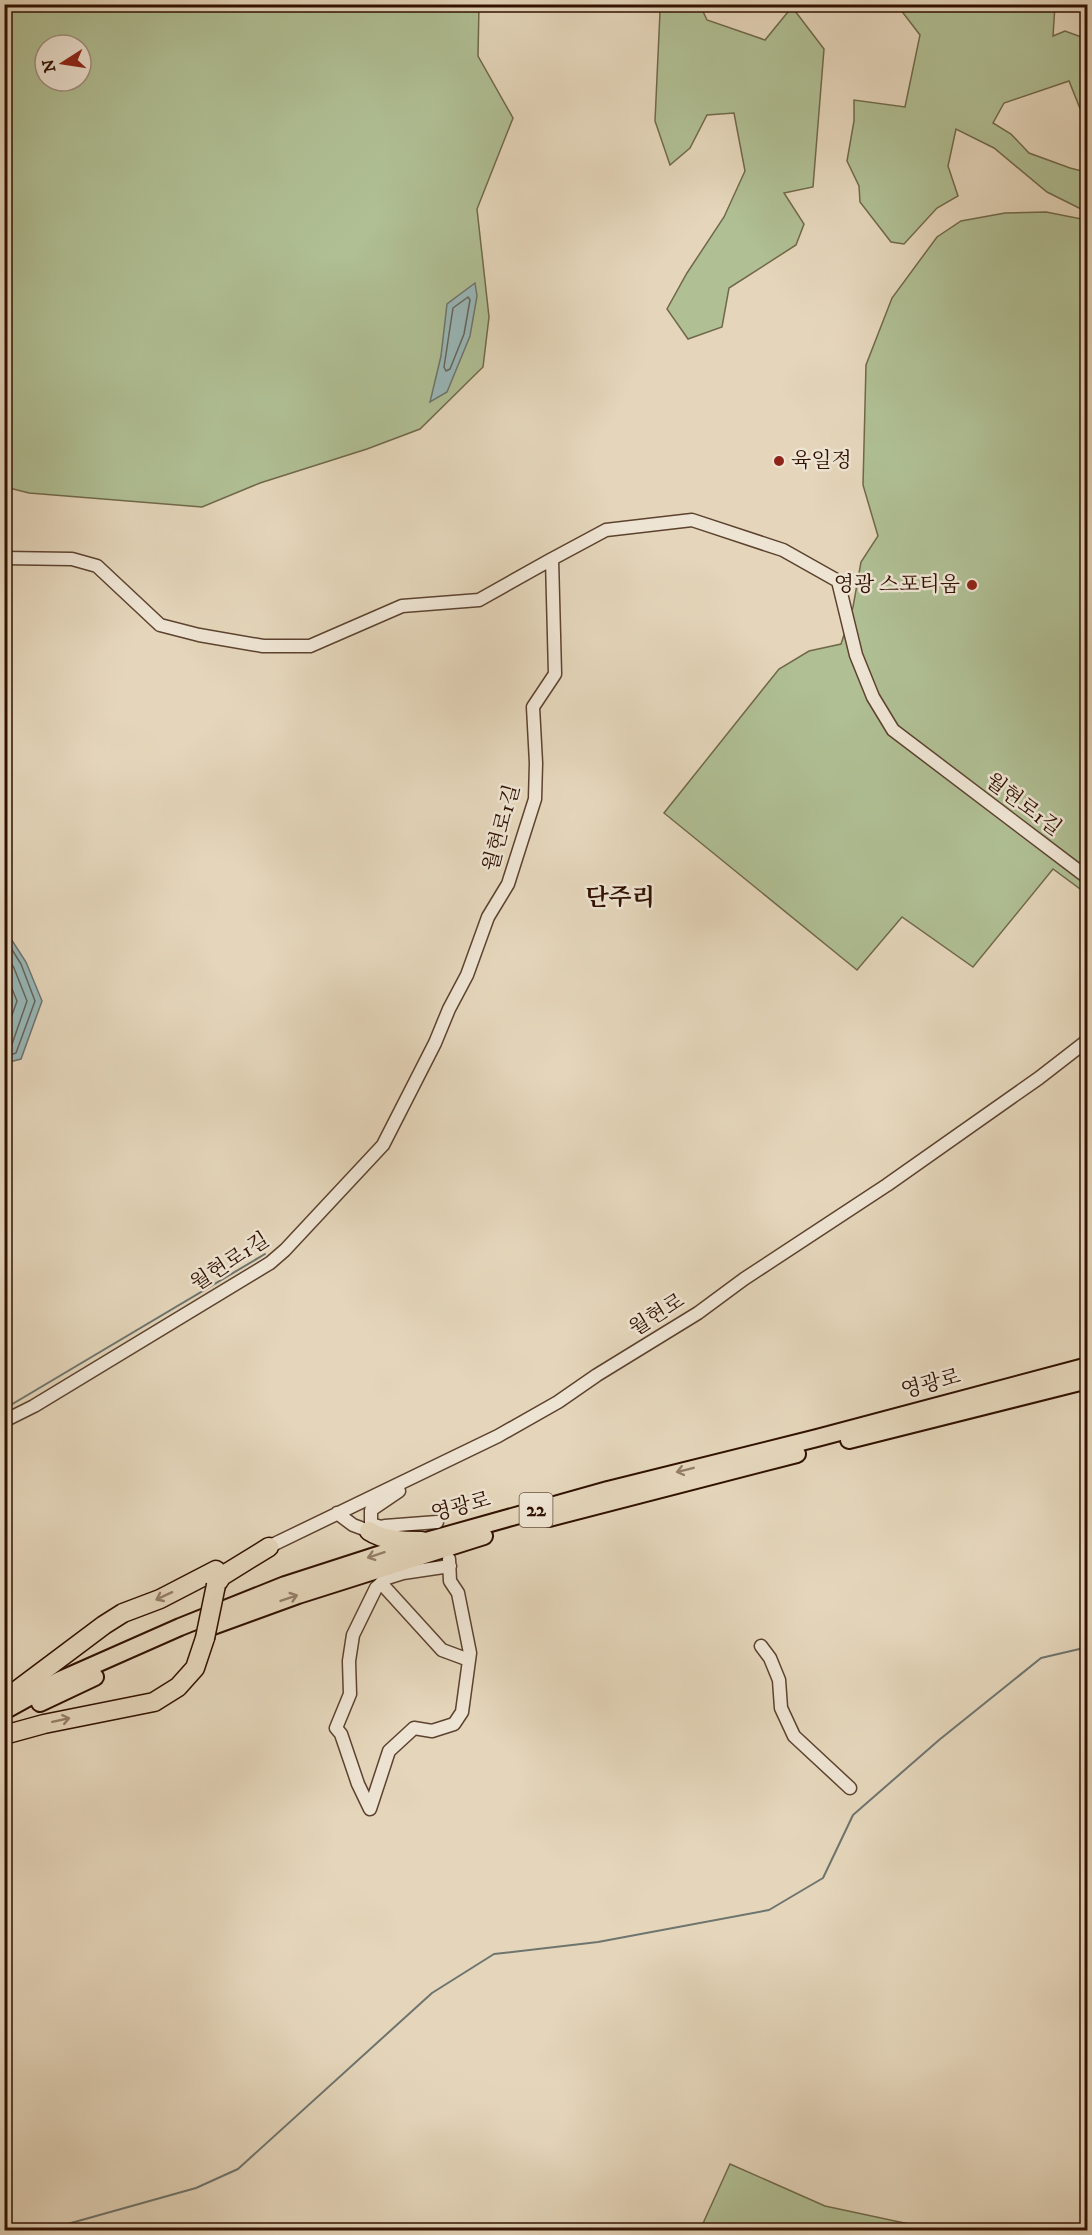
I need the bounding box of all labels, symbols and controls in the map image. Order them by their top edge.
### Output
north arrow [33,33,93,93]
text: N [38,57,60,74]
place label: 육일정 [791,448,852,474]
marker: 육일정 [772,454,786,468]
place label: 영광 스포티움 [834,572,960,598]
marker: 영광 스포티움 [965,578,979,592]
street label: 월현로1길 [980,768,1066,842]
street label: 월현로1길 [478,782,526,874]
district label: 단주리 [585,883,655,913]
street label: 월현로1길 [186,1227,274,1297]
street label: 월현로 [624,1288,690,1342]
street label: 영광로 [898,1364,964,1404]
one-way arrow [676,1464,695,1476]
street label: 영광로 [428,1487,494,1527]
road number: 22 [520,1493,552,1527]
one-way arrow [367,1550,386,1561]
one-way arrow [155,1591,173,1603]
one-way arrow [279,1592,298,1603]
one-way arrow [51,1714,70,1726]

